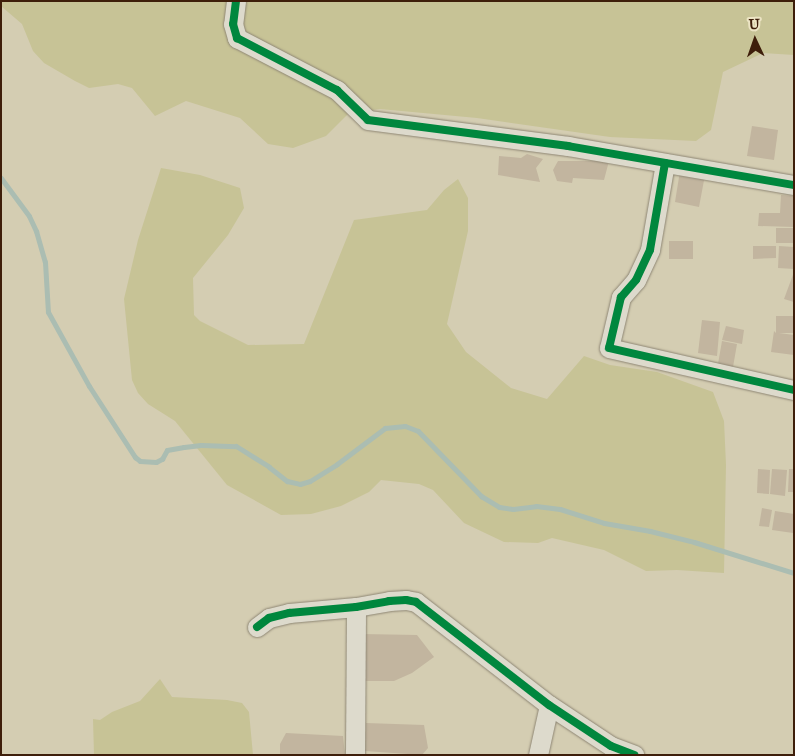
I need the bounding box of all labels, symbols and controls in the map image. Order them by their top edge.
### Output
north arrow [730,15,780,65]
text: U [748,16,760,33]

